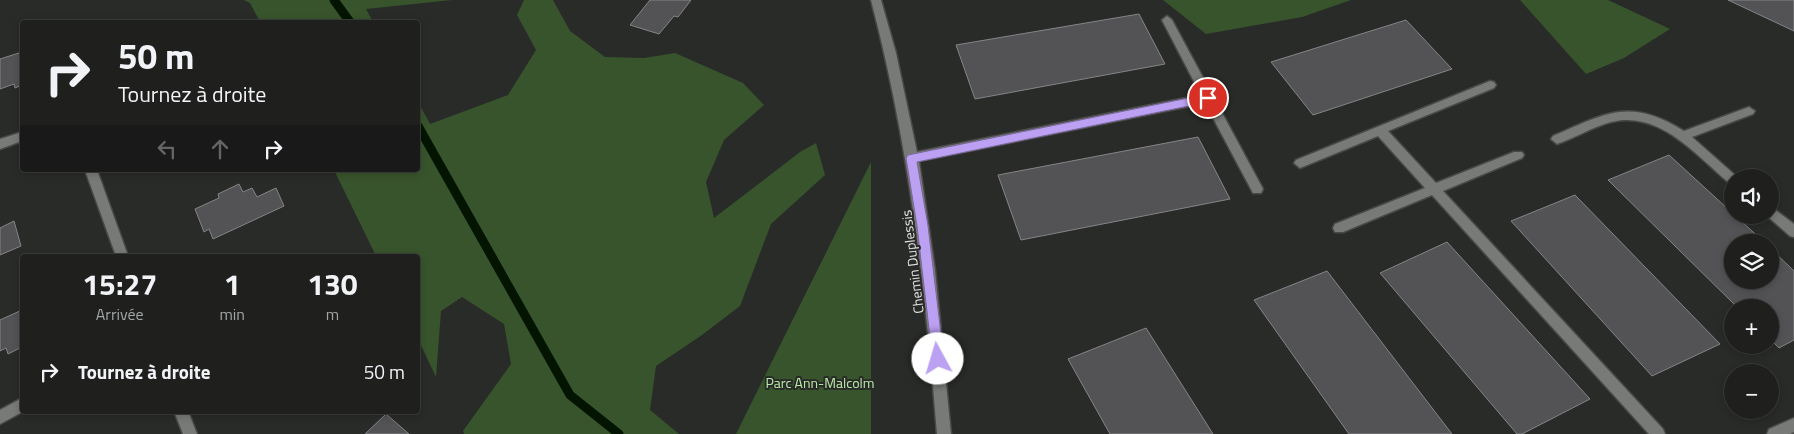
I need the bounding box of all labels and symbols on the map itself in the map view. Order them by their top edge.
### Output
pin [1187,77,1229,119]
street label: Chemin Duplessis [895,209,929,315]
position arrow [911,332,963,384]
park label: Parc Ann-Malcolm [765,372,875,393]

